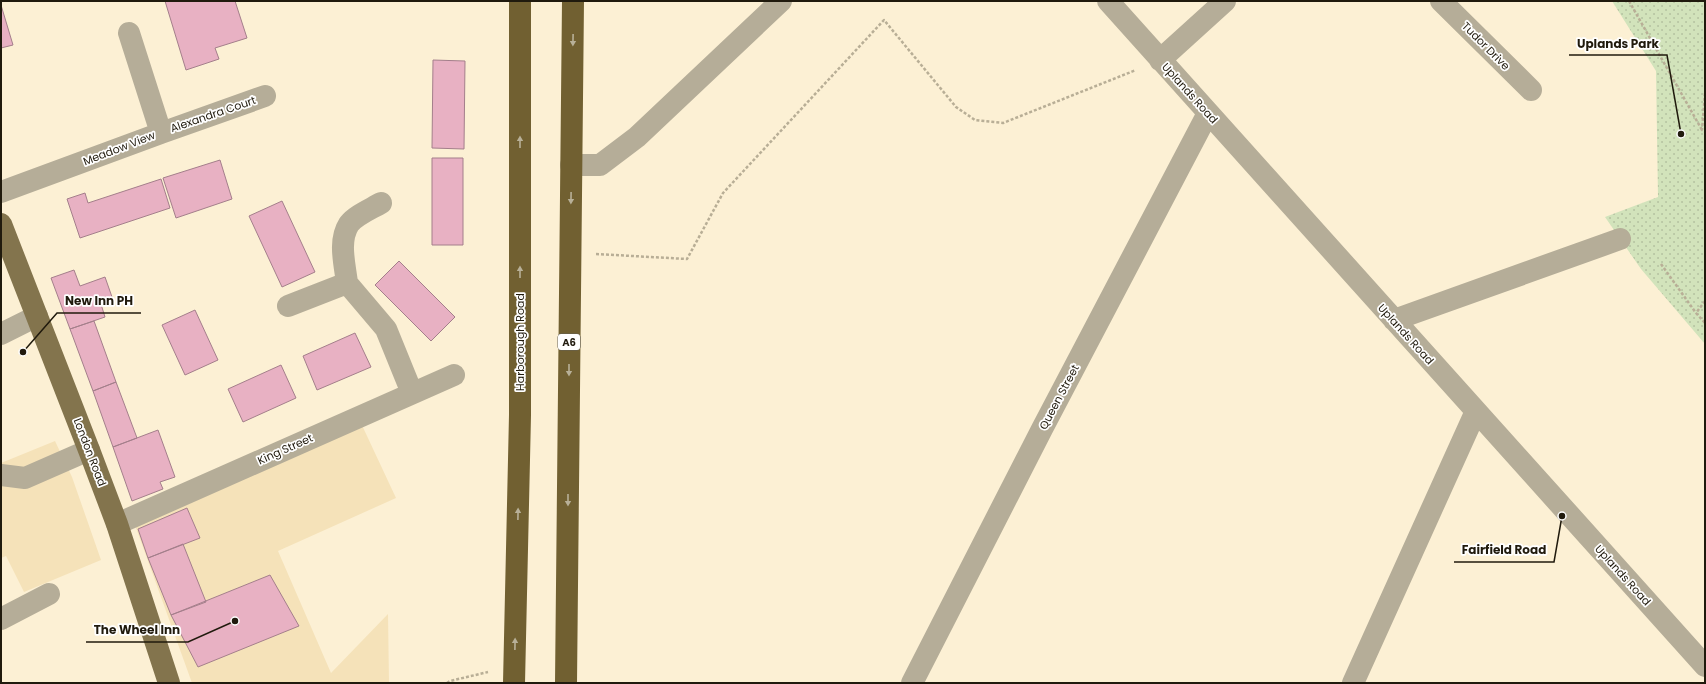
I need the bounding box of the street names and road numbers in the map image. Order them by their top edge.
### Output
street label: Tudor Drive [1458,18,1514,74]
street label: Uplands Road [1158,59,1222,127]
street label: Alexandra Court [168,92,258,136]
street label: Meadow View [81,127,157,169]
street label: Harborough Road [512,293,528,391]
street label: Uplands Road [1374,300,1438,368]
road number: A6 [558,334,580,350]
street label: Queen Street [1035,362,1083,432]
street label: London Road [70,416,110,488]
street label: King Street [255,430,315,468]
street label: Uplands Road [1591,541,1655,609]

